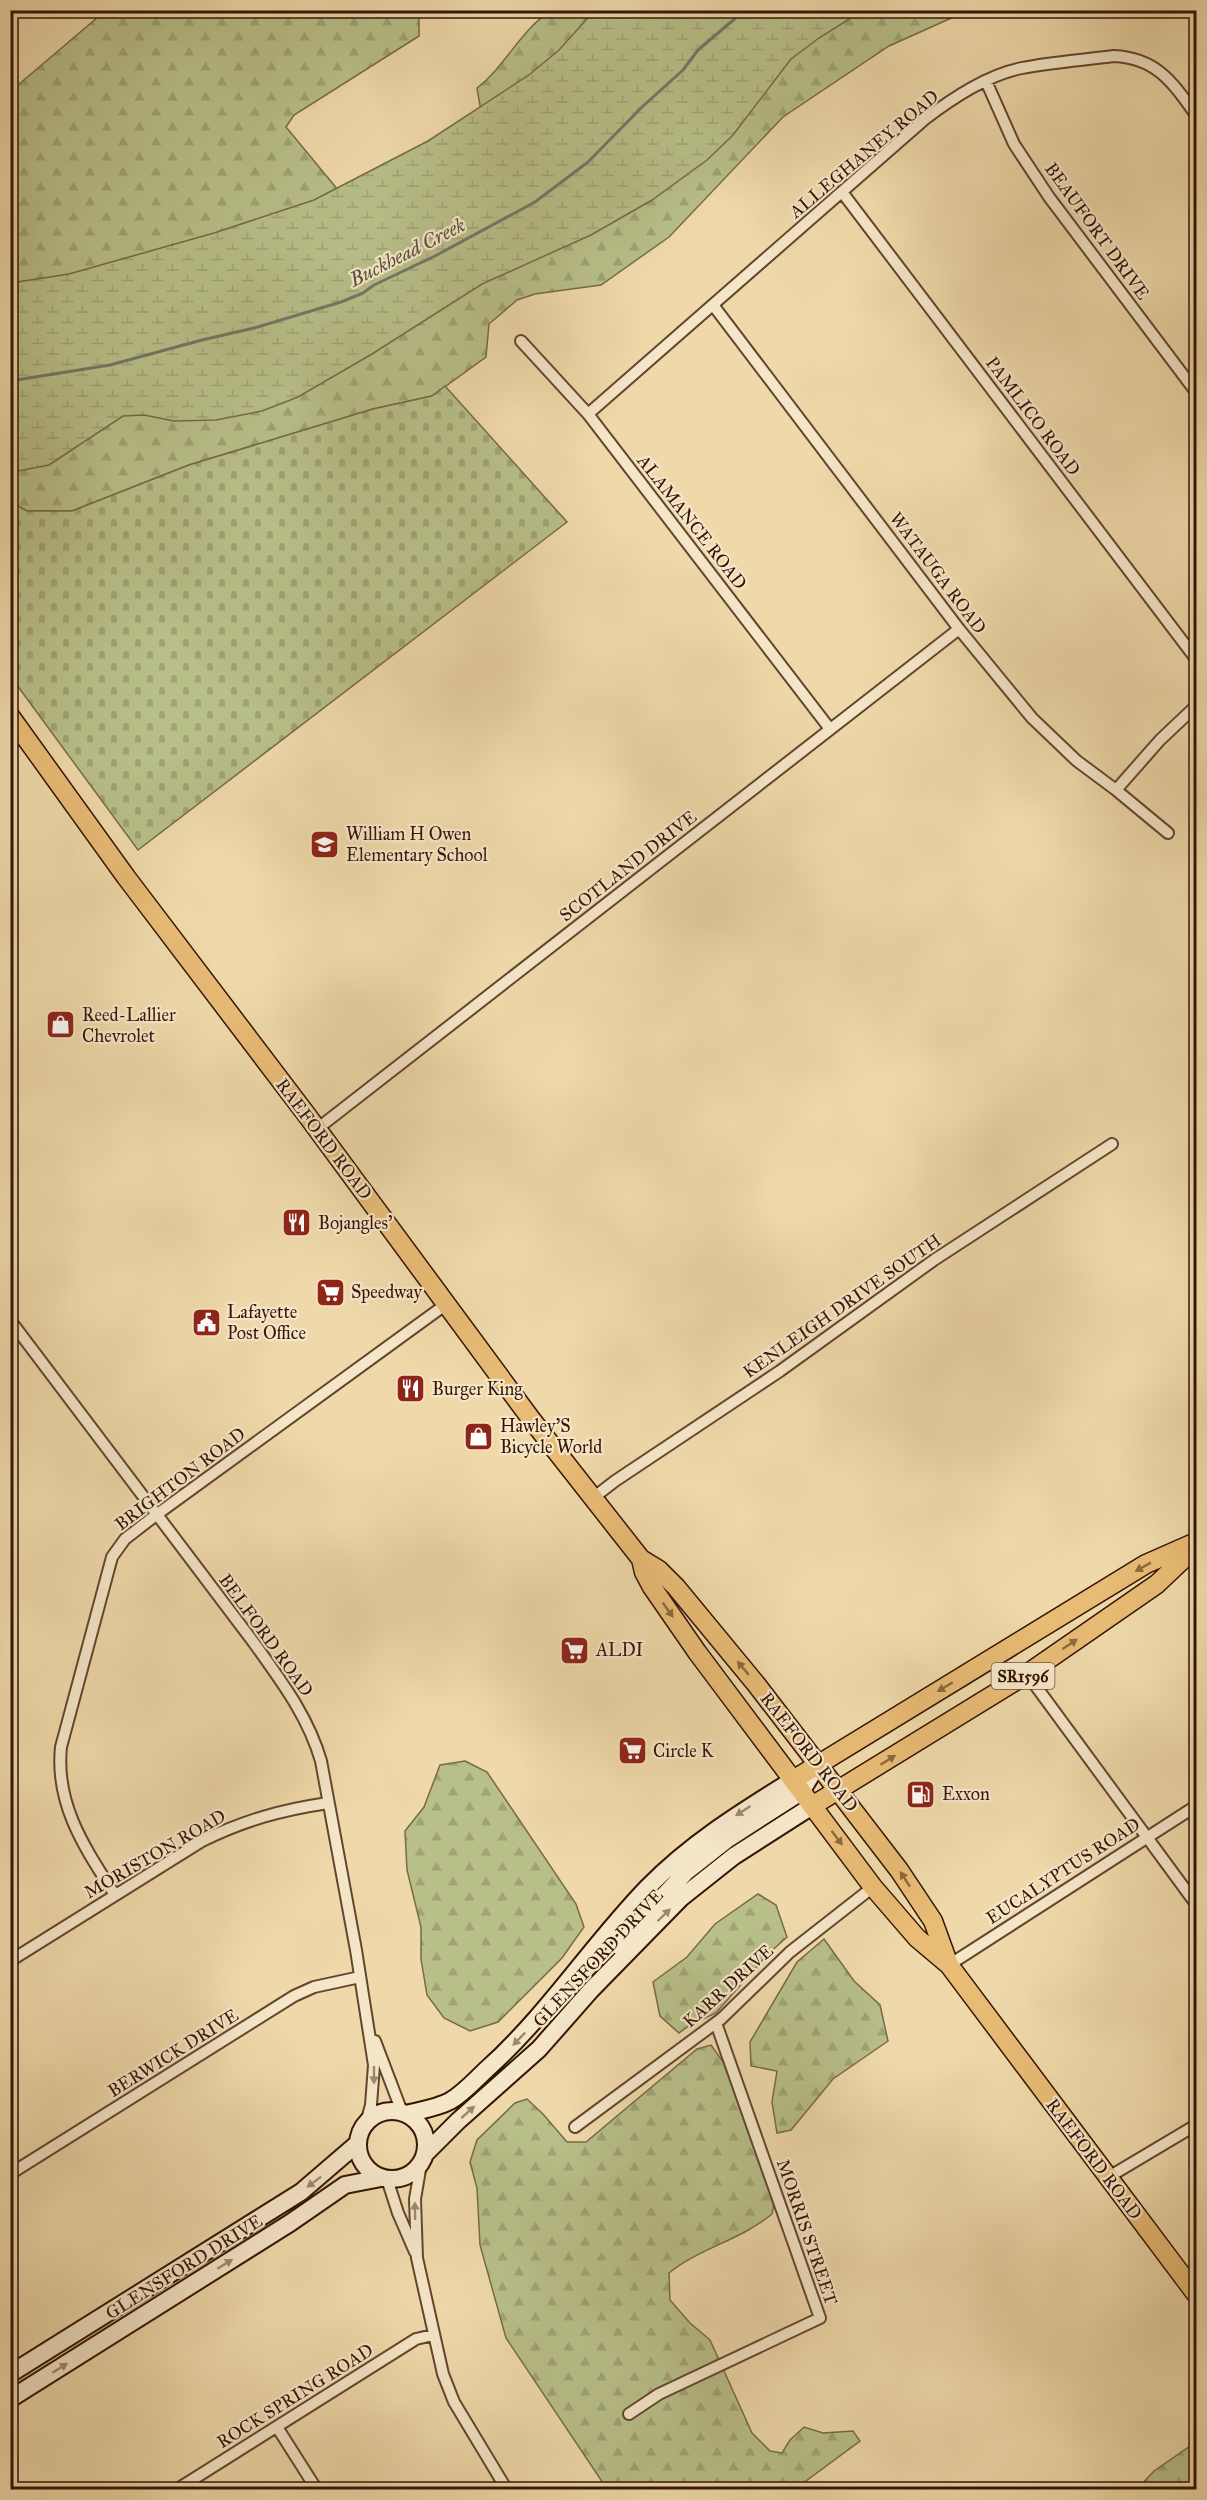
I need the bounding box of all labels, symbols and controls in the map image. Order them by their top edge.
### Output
street label: ALLEGHANEY ROAD [784,85,943,223]
street label: BEAUFORT DRIVE [1040,158,1154,304]
water label: Buckhead Creek [344,212,469,292]
street label: PAMLICO ROAD [981,352,1085,480]
street label: ALAMANCE ROAD [632,449,751,594]
street label: WATAUGA ROAD [885,508,991,638]
street label: SCOTLAND DRIVE [555,806,701,926]
place label: William H Owen Elementary School [346,823,488,866]
school or university icon: William H Owen Elementary School [309,828,341,860]
place label: Reed-Lallier Chevrolet [82,1004,176,1047]
shop icon: Reed-Lallier Chevrolet [45,1009,77,1041]
street label: RAEFORD ROAD [271,1074,377,1204]
restaurant icon: Bojangles' [281,1207,313,1239]
place label: Bojangles' [318,1212,393,1235]
street label: KENLEIGH DRIVE SOUTH [739,1229,945,1383]
supermarket icon: Speedway [314,1276,346,1308]
place label: Speedway [351,1281,422,1303]
place label: Lafayette Post Office [227,1301,306,1344]
public building icon: Lafayette Post Office [190,1306,222,1338]
restaurant icon: Burger King [395,1373,427,1405]
place label: Burger King [432,1378,523,1401]
place label: Hawley'S Bicycle World [500,1415,602,1458]
shop icon: Hawley'S Bicycle World [463,1420,495,1452]
street label: BRIGHTON ROAD [110,1423,250,1535]
one-way arrow [1135,1562,1152,1572]
street label: BELFORD ROAD [214,1569,318,1701]
one-way arrow [662,1602,674,1618]
supermarket icon: ALDI [559,1634,591,1666]
one-way arrow [1062,1638,1078,1650]
place label: ALDI [595,1639,643,1661]
one-way arrow [737,1661,750,1676]
road number: SR1596 [992,1663,1054,1689]
one-way arrow [937,1681,953,1692]
street label: RAEFORD ROAD [755,1688,863,1816]
supermarket icon: Circle K [616,1735,648,1767]
place label: Circle K [653,1740,715,1762]
one-way arrow [880,1754,896,1765]
fuel station icon: Exxon [905,1778,937,1810]
place label: Exxon [942,1783,990,1805]
street label: MORISTON ROAD [80,1805,230,1903]
one-way arrow [735,1805,751,1816]
street label: EUCALYPTUS ROAD [982,1813,1144,1929]
one-way arrow [830,1831,842,1846]
one-way arrow [900,1871,911,1887]
street label: GLENSFORD DRIVE [528,1884,668,2032]
one-way arrow [657,1908,671,1922]
street label: KARR DRIVE [678,1940,778,2032]
street label: BERWICK DRIVE [104,2004,242,2102]
one-way arrow [513,2031,527,2045]
one-way arrow [369,2066,379,2085]
street label: RAEFORD ROAD [1041,2094,1147,2224]
one-way arrow [460,2106,475,2119]
street label: MORRIS STREET [772,2156,842,2308]
one-way arrow [306,2175,322,2188]
one-way arrow [411,2201,420,2220]
street label: GLENSFORD DRIVE [102,2210,267,2324]
one-way arrow [217,2259,233,2270]
street label: ROCK SPRING ROAD [213,2339,377,2453]
one-way arrow [52,2362,68,2373]

